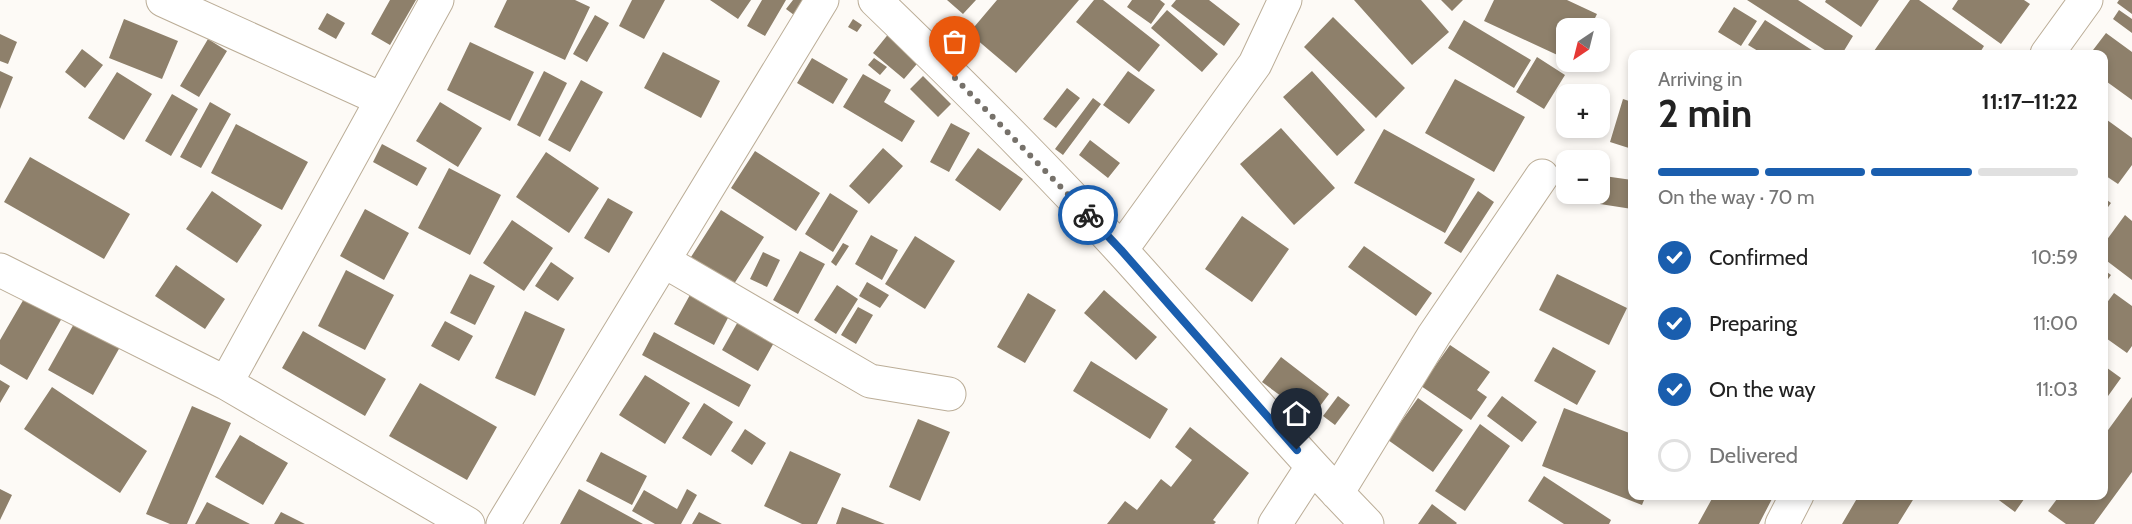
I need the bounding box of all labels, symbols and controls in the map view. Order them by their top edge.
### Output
pin [929,16,980,78]
north arrow [1556,18,1610,72]
map controls [1556,18,1610,204]
icon: bag [938,25,971,58]
text: Arriving in [1658,67,1742,91]
button: + [1556,84,1610,138]
text: 11:17–11:22 [1982,88,2078,115]
text: 2 min [1658,89,1752,137]
button: − [1556,150,1610,204]
courier [1058,185,1118,245]
text: On the way · 70 m [1658,185,1815,209]
icon: bike [1072,199,1105,232]
icon: check [1658,241,1691,274]
text: Confirmed [1709,244,1808,271]
text: 10:59 [2031,245,2078,269]
icon: check [1658,307,1691,340]
text: Preparing [1709,310,1797,337]
text: 11:00 [2033,311,2078,335]
icon: check [1658,373,1691,406]
text: On the way [1709,376,1816,403]
text: 11:03 [2036,377,2078,401]
pin [1271,388,1322,450]
icon: home [1280,397,1313,430]
text: Delivered [1709,442,1798,469]

